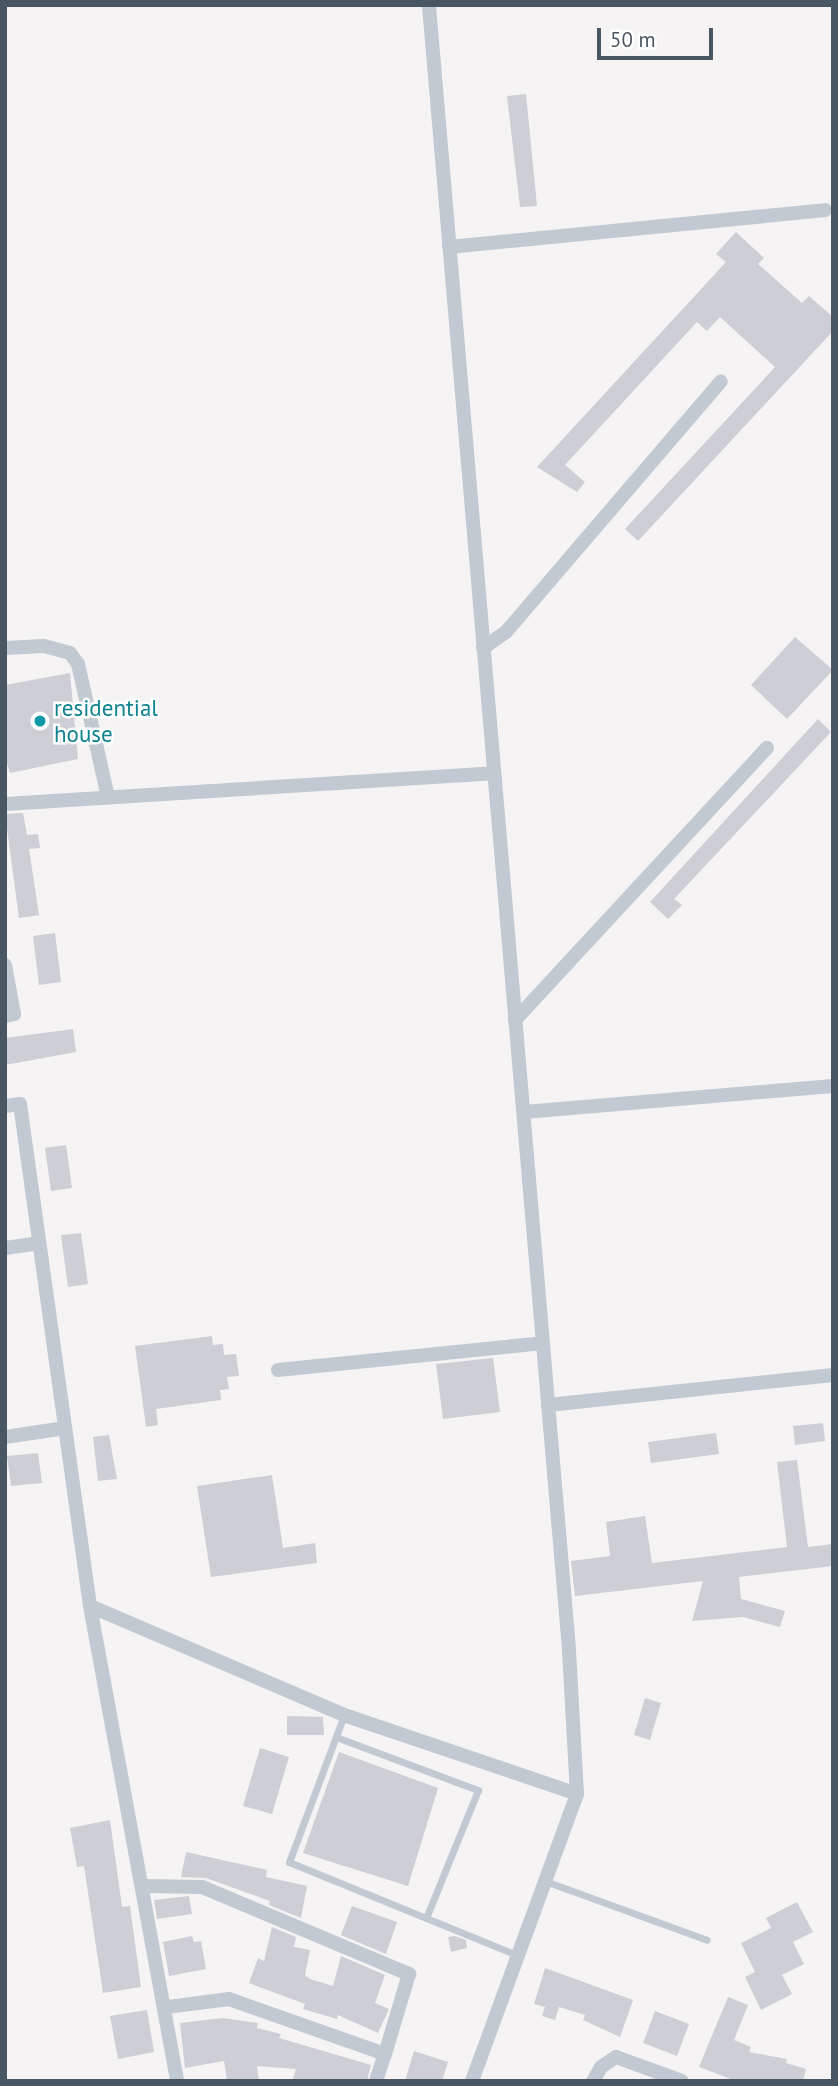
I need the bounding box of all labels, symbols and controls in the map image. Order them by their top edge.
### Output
scale bar [600,14,716,58]
text: 50 m [610,26,656,53]
place label: residential house [54,694,158,748]
marker: residential house [32,713,48,729]

